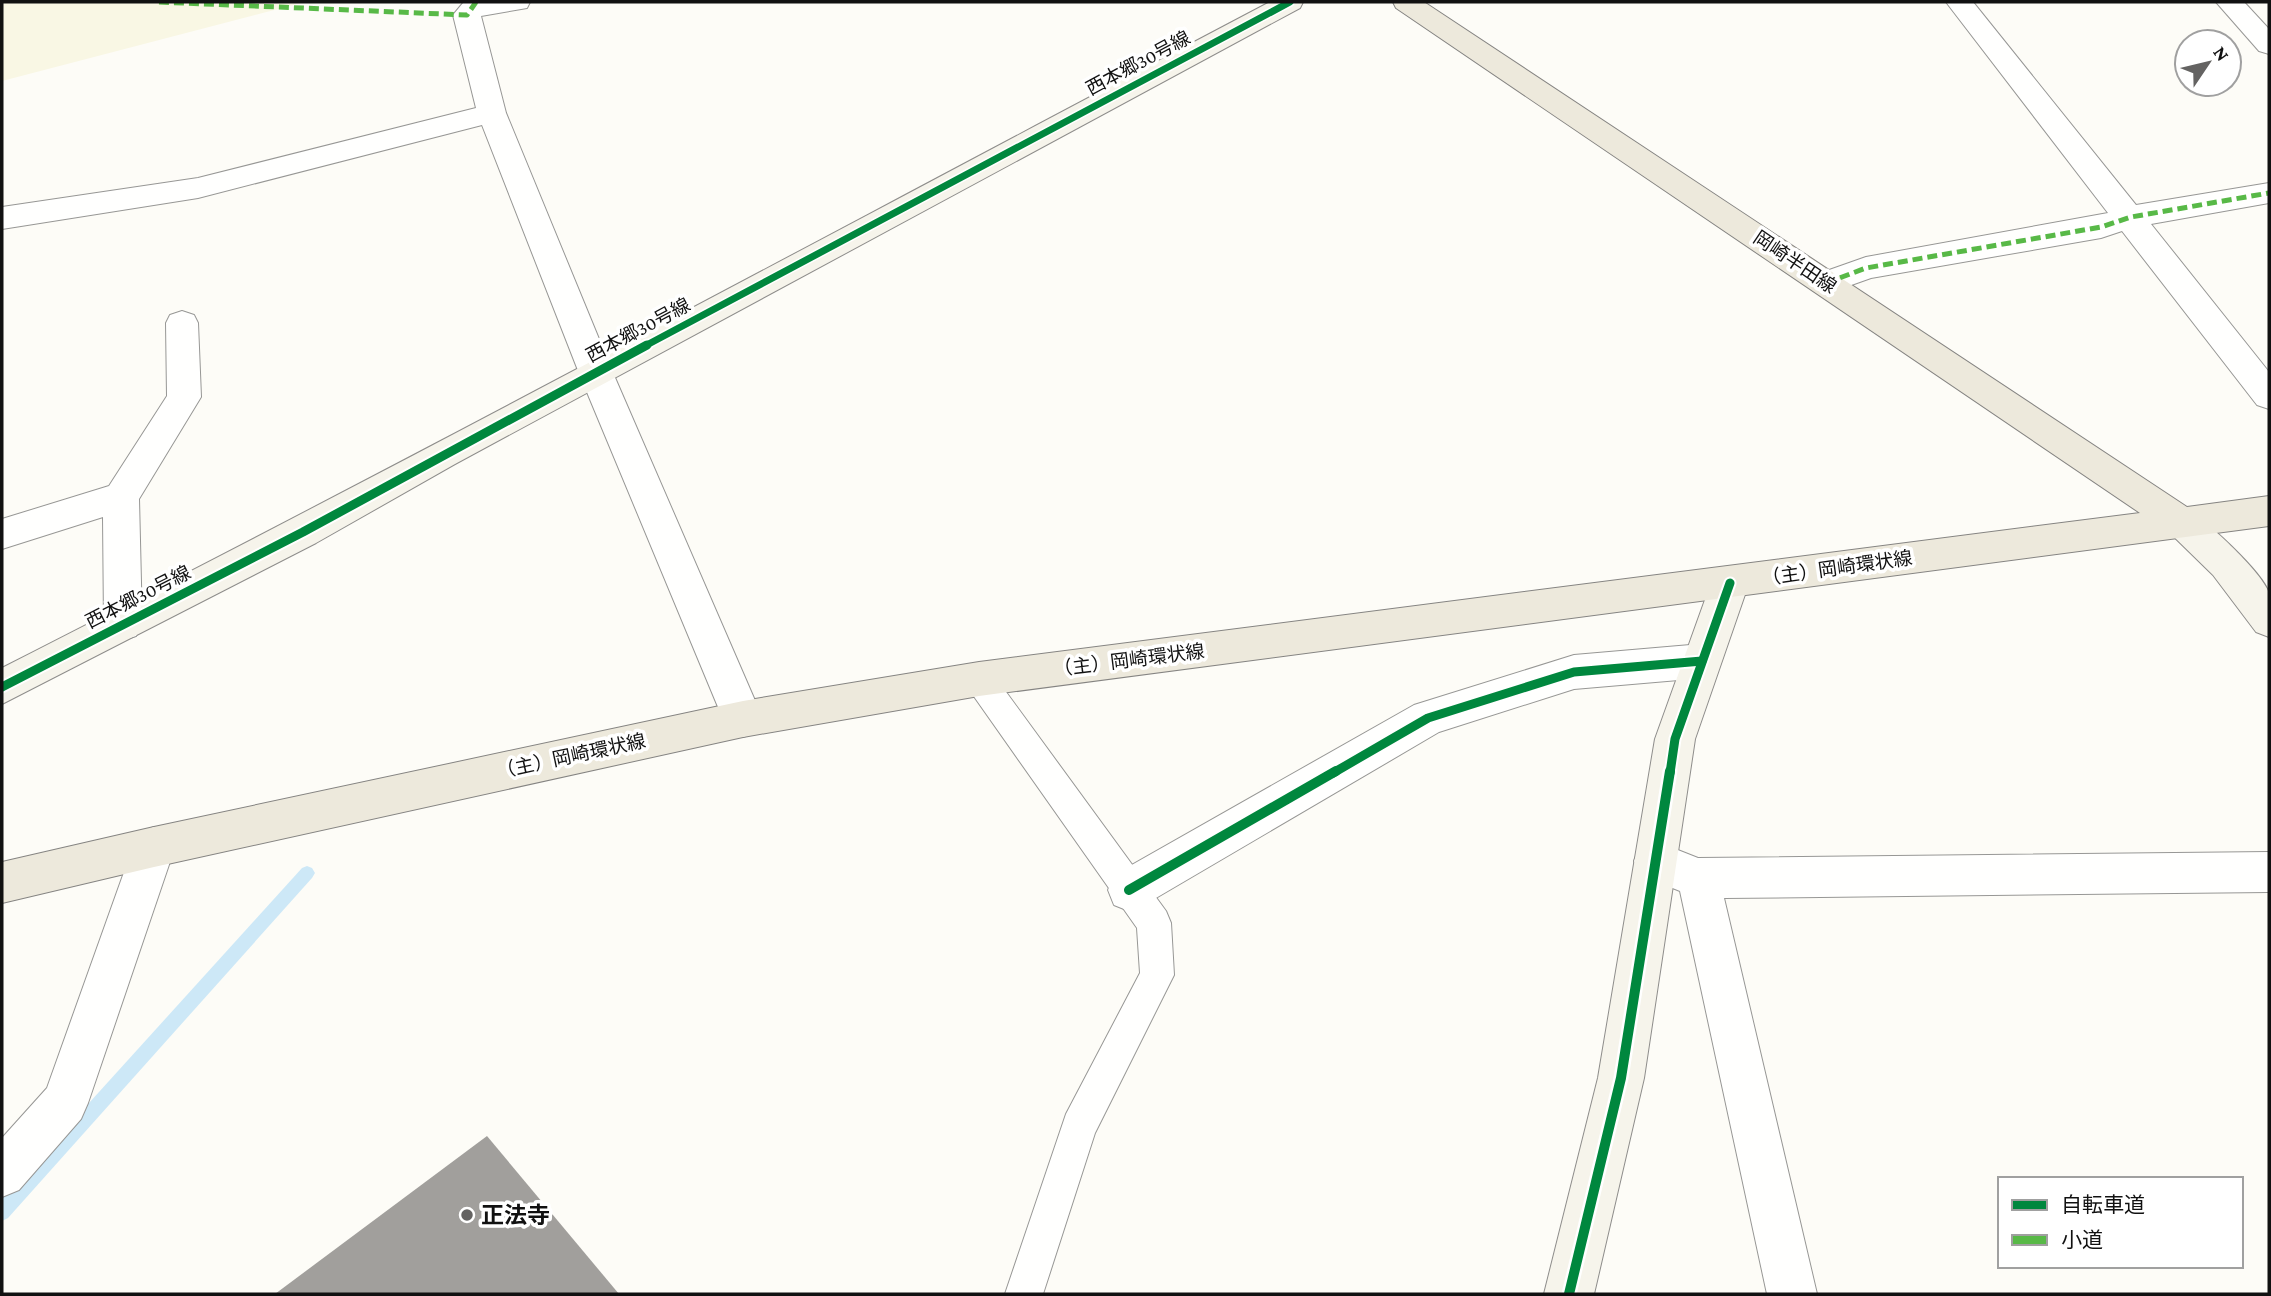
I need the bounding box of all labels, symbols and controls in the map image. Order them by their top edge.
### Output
street label: 西本郷30号線 [1082,27,1194,99]
north arrow [2173,28,2243,98]
text: N [2209,42,2234,65]
street label: 岡崎半田線 [1750,227,1840,297]
street label: 西本郷30号線 [582,294,694,366]
street label: （主）岡崎環状線 [1760,547,1914,589]
street label: 西本郷30号線 [82,562,194,632]
street label: （主）岡崎環状線 [1052,640,1206,680]
street label: （主）岡崎環状線 [494,730,648,782]
legend [1998,1177,2243,1268]
text: 自転車道 [2061,1193,2145,1217]
place label: 正法寺 [481,1202,550,1228]
marker: 正法寺 [459,1207,475,1223]
text: 小道 [2061,1228,2103,1252]

